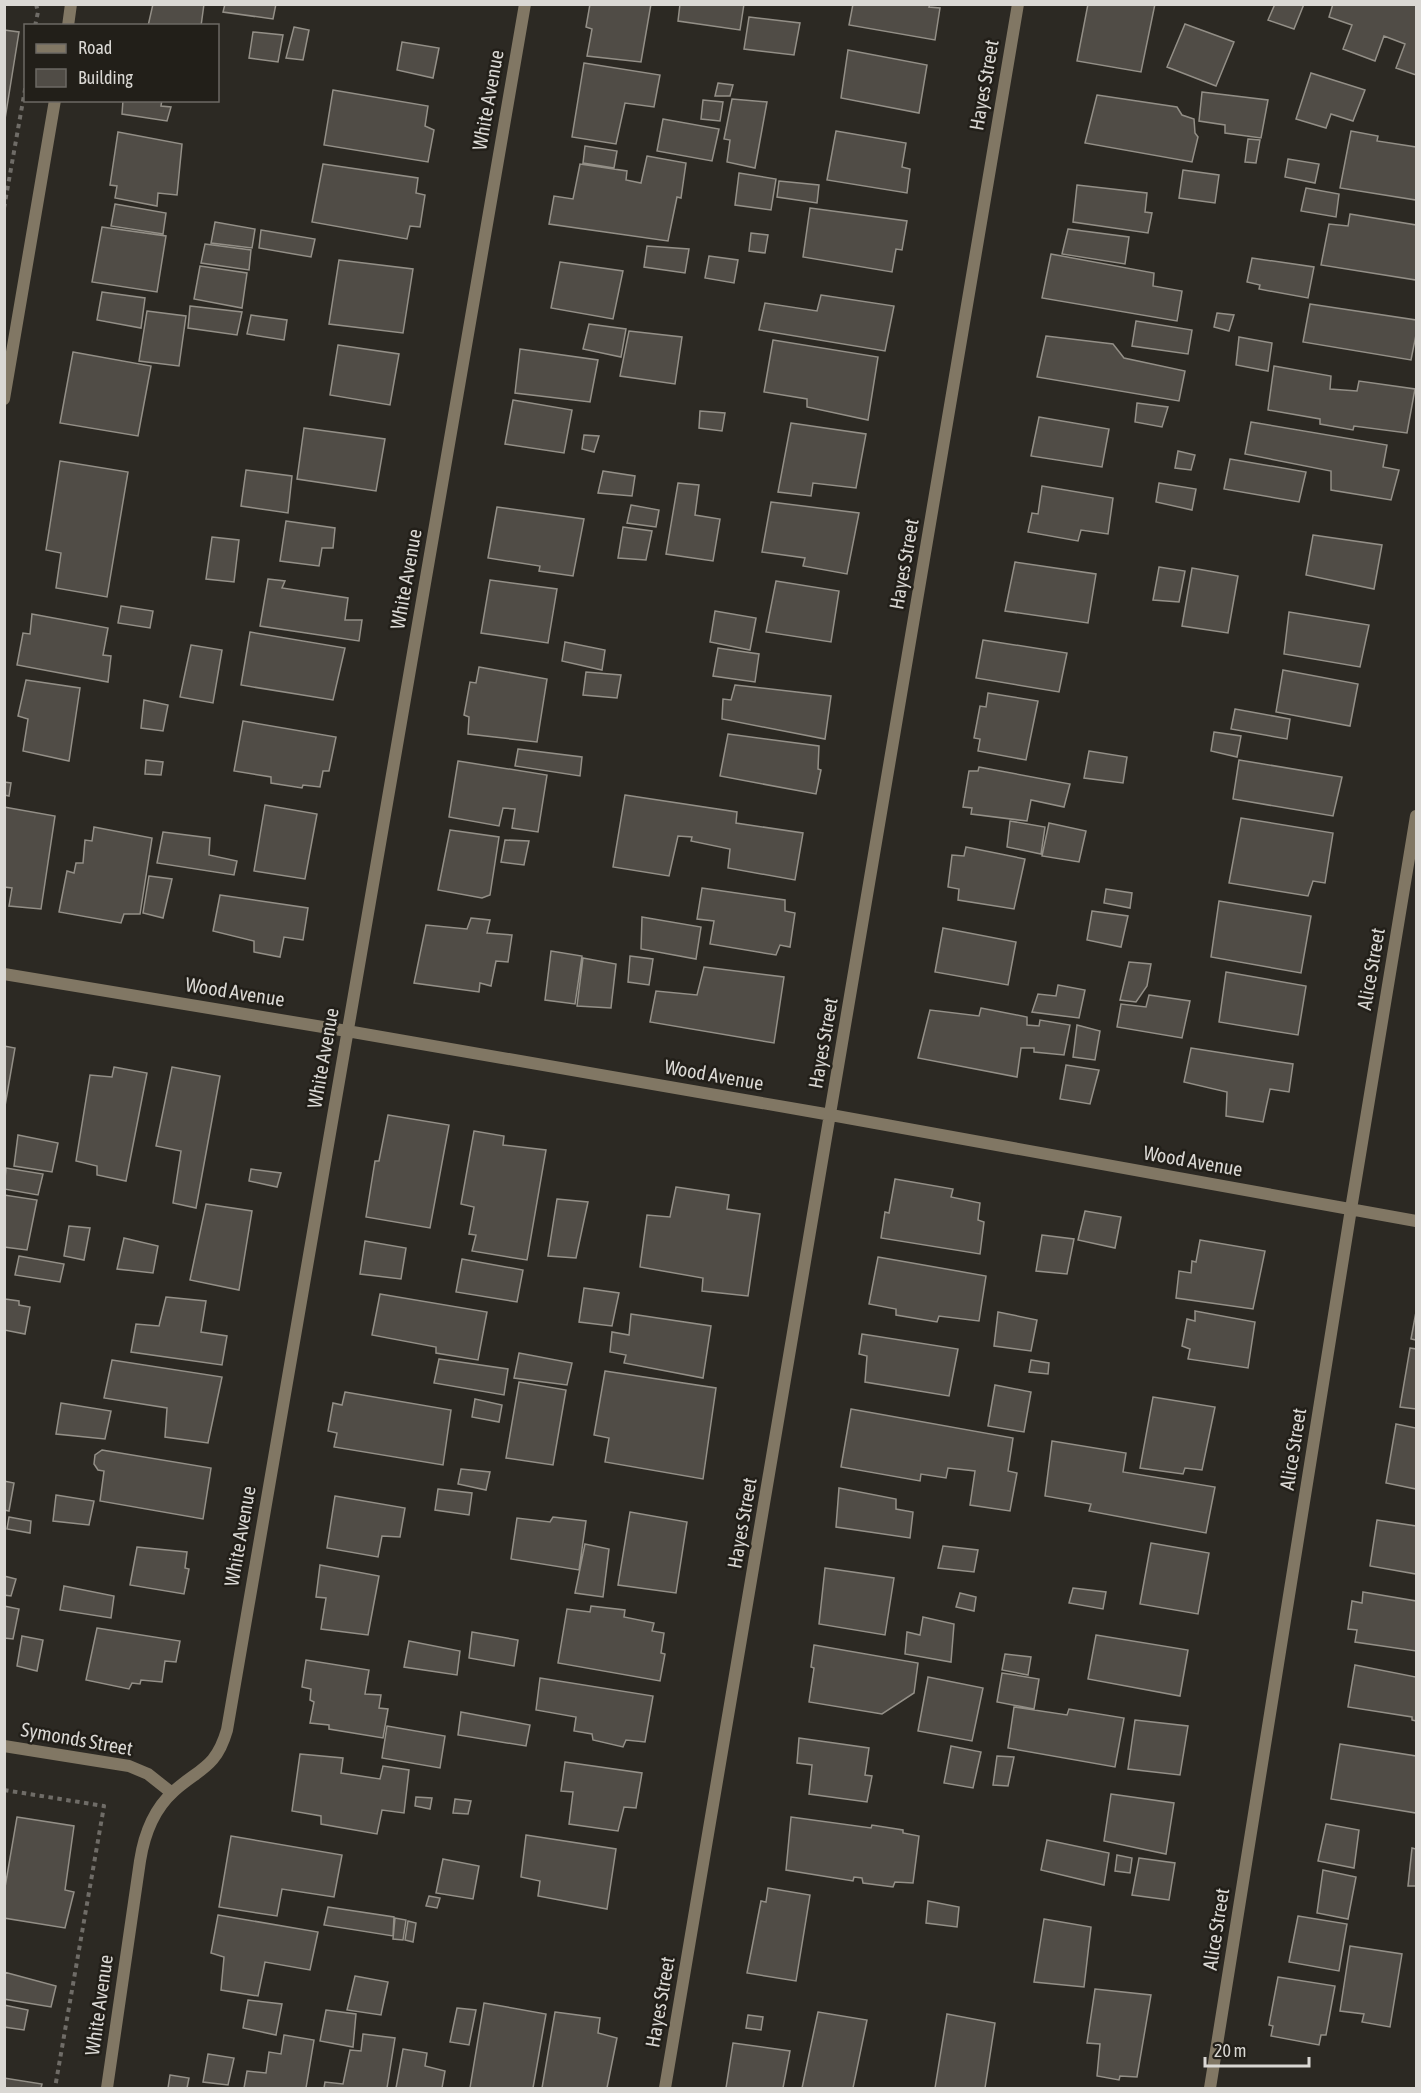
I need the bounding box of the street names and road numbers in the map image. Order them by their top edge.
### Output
street label: Hayes Street [964,38,1003,132]
street label: White Avenue [467,48,508,152]
street label: Hayes Street [884,517,923,611]
street label: White Avenue [385,527,426,631]
street label: Alice Street [1352,926,1389,1012]
street label: Wood Avenue [184,972,286,1011]
street label: Hayes Street [803,996,842,1090]
street label: White Avenue [302,1006,343,1110]
street label: Wood Avenue [663,1054,765,1095]
street label: Wood Avenue [1142,1140,1244,1181]
street label: Alice Street [1275,1406,1310,1492]
street label: Hayes Street [722,1476,761,1570]
street label: White Avenue [219,1484,260,1588]
street label: Symonds Street [19,1717,135,1760]
street label: Alice Street [1198,1886,1233,1972]
street label: White Avenue [80,1953,117,2057]
street label: Hayes Street [640,1955,679,2049]

